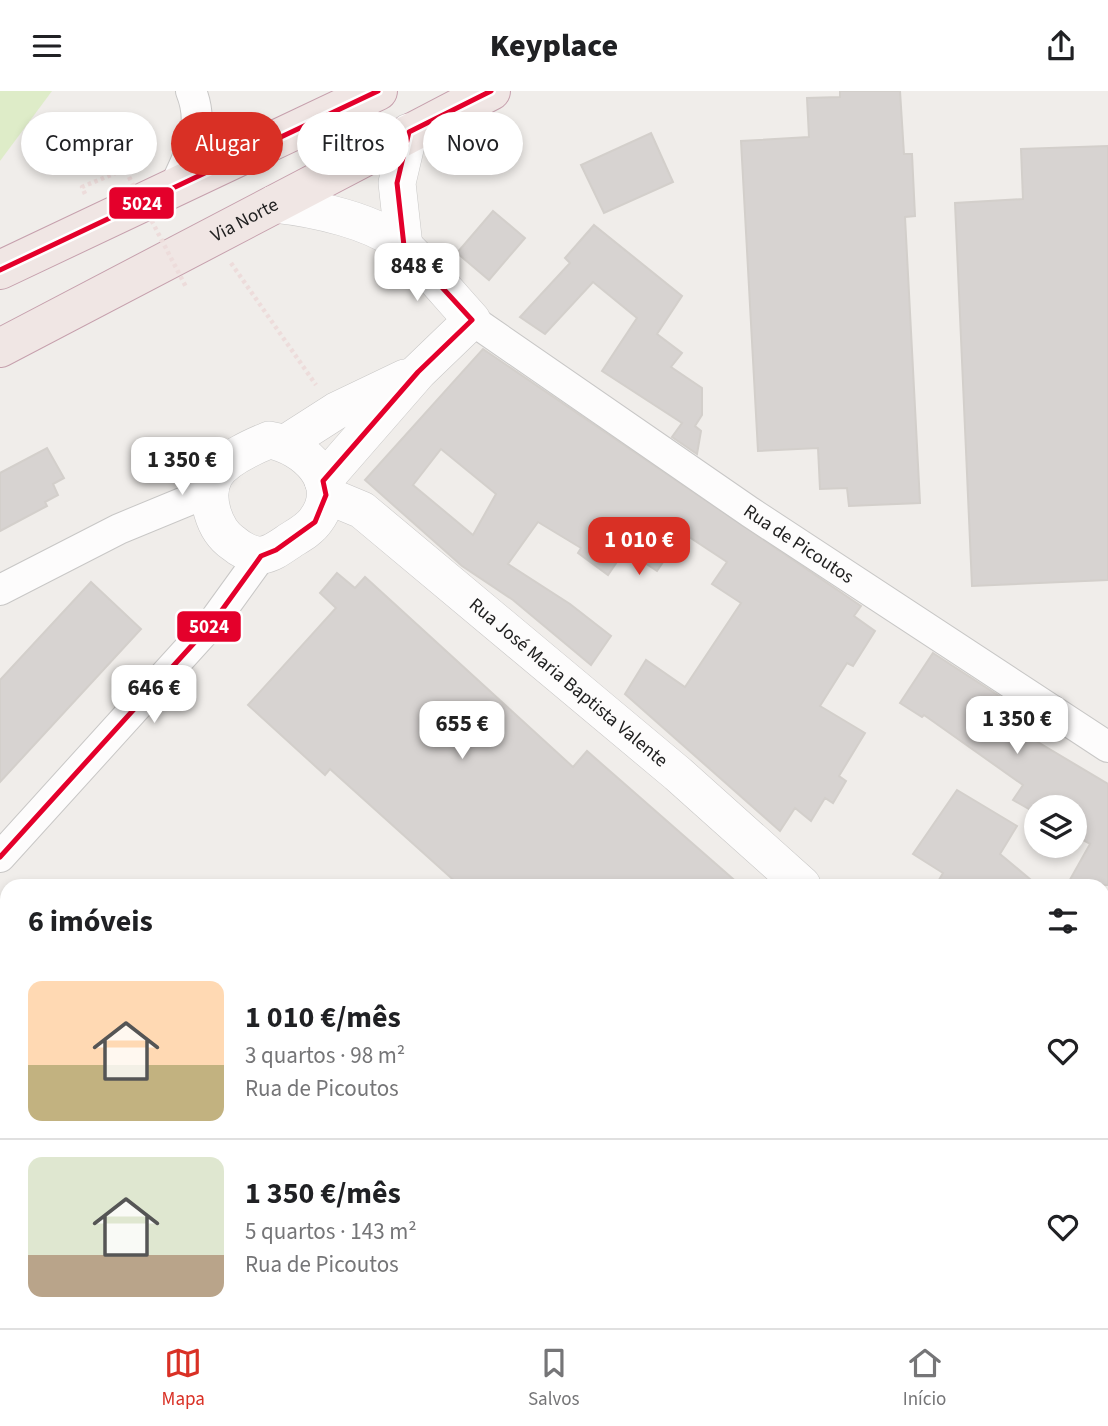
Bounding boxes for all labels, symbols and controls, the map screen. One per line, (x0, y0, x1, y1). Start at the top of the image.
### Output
text: Keyplace (490, 23, 618, 69)
icon: menu (28, 27, 66, 65)
icon: share (1042, 27, 1080, 65)
chip: Comprar (21, 112, 157, 175)
chip: Alugar (171, 112, 283, 175)
chip: Filtros (297, 112, 409, 175)
chip: Novo (423, 112, 523, 175)
line badge: 5024 (108, 186, 175, 220)
text: 5024 (122, 191, 162, 218)
street label: Via Norte (206, 191, 283, 249)
pin: 848 € (368, 243, 466, 303)
text: 848 € (390, 249, 444, 282)
pin: 1 350 € (117, 437, 247, 497)
text: 1 350 € (147, 443, 217, 476)
street label: Rua de Picoutos (738, 498, 859, 590)
pin: 1 010 € (574, 517, 704, 577)
text: 1 010 € (604, 523, 674, 556)
street label: Rua José Maria Baptista Valente (463, 591, 674, 773)
line badge: 5024 (176, 610, 242, 643)
text: 5024 (189, 614, 229, 641)
pin: 646 € (105, 665, 203, 725)
text: 646 € (127, 671, 181, 704)
pin: 1 350 € (952, 697, 1082, 756)
pin: 655 € (413, 701, 511, 761)
text: 1 350 € (982, 702, 1052, 735)
text: 655 € (435, 707, 489, 740)
map controls (1024, 795, 1087, 858)
button: layers (1024, 795, 1087, 858)
text: 6 imóveis (28, 900, 153, 943)
icon: filters (1044, 902, 1082, 940)
text: 1 010 €/mês (245, 996, 401, 1039)
icon: home (84, 1009, 168, 1093)
icon: heart (1044, 1032, 1082, 1070)
text: 3 quartos · 98 m² (245, 1039, 405, 1072)
text: Rua de Picoutos (245, 1072, 399, 1105)
text: 1 350 €/mês (245, 1172, 401, 1215)
icon: home (84, 1185, 168, 1269)
icon: heart (1044, 1208, 1082, 1246)
text: 5 quartos · 143 m² (245, 1215, 417, 1248)
text: Rua de Picoutos (245, 1248, 399, 1281)
tab: Mapa (162, 1344, 205, 1413)
tab: Salvos (528, 1344, 580, 1413)
tab: Início (903, 1344, 946, 1413)

